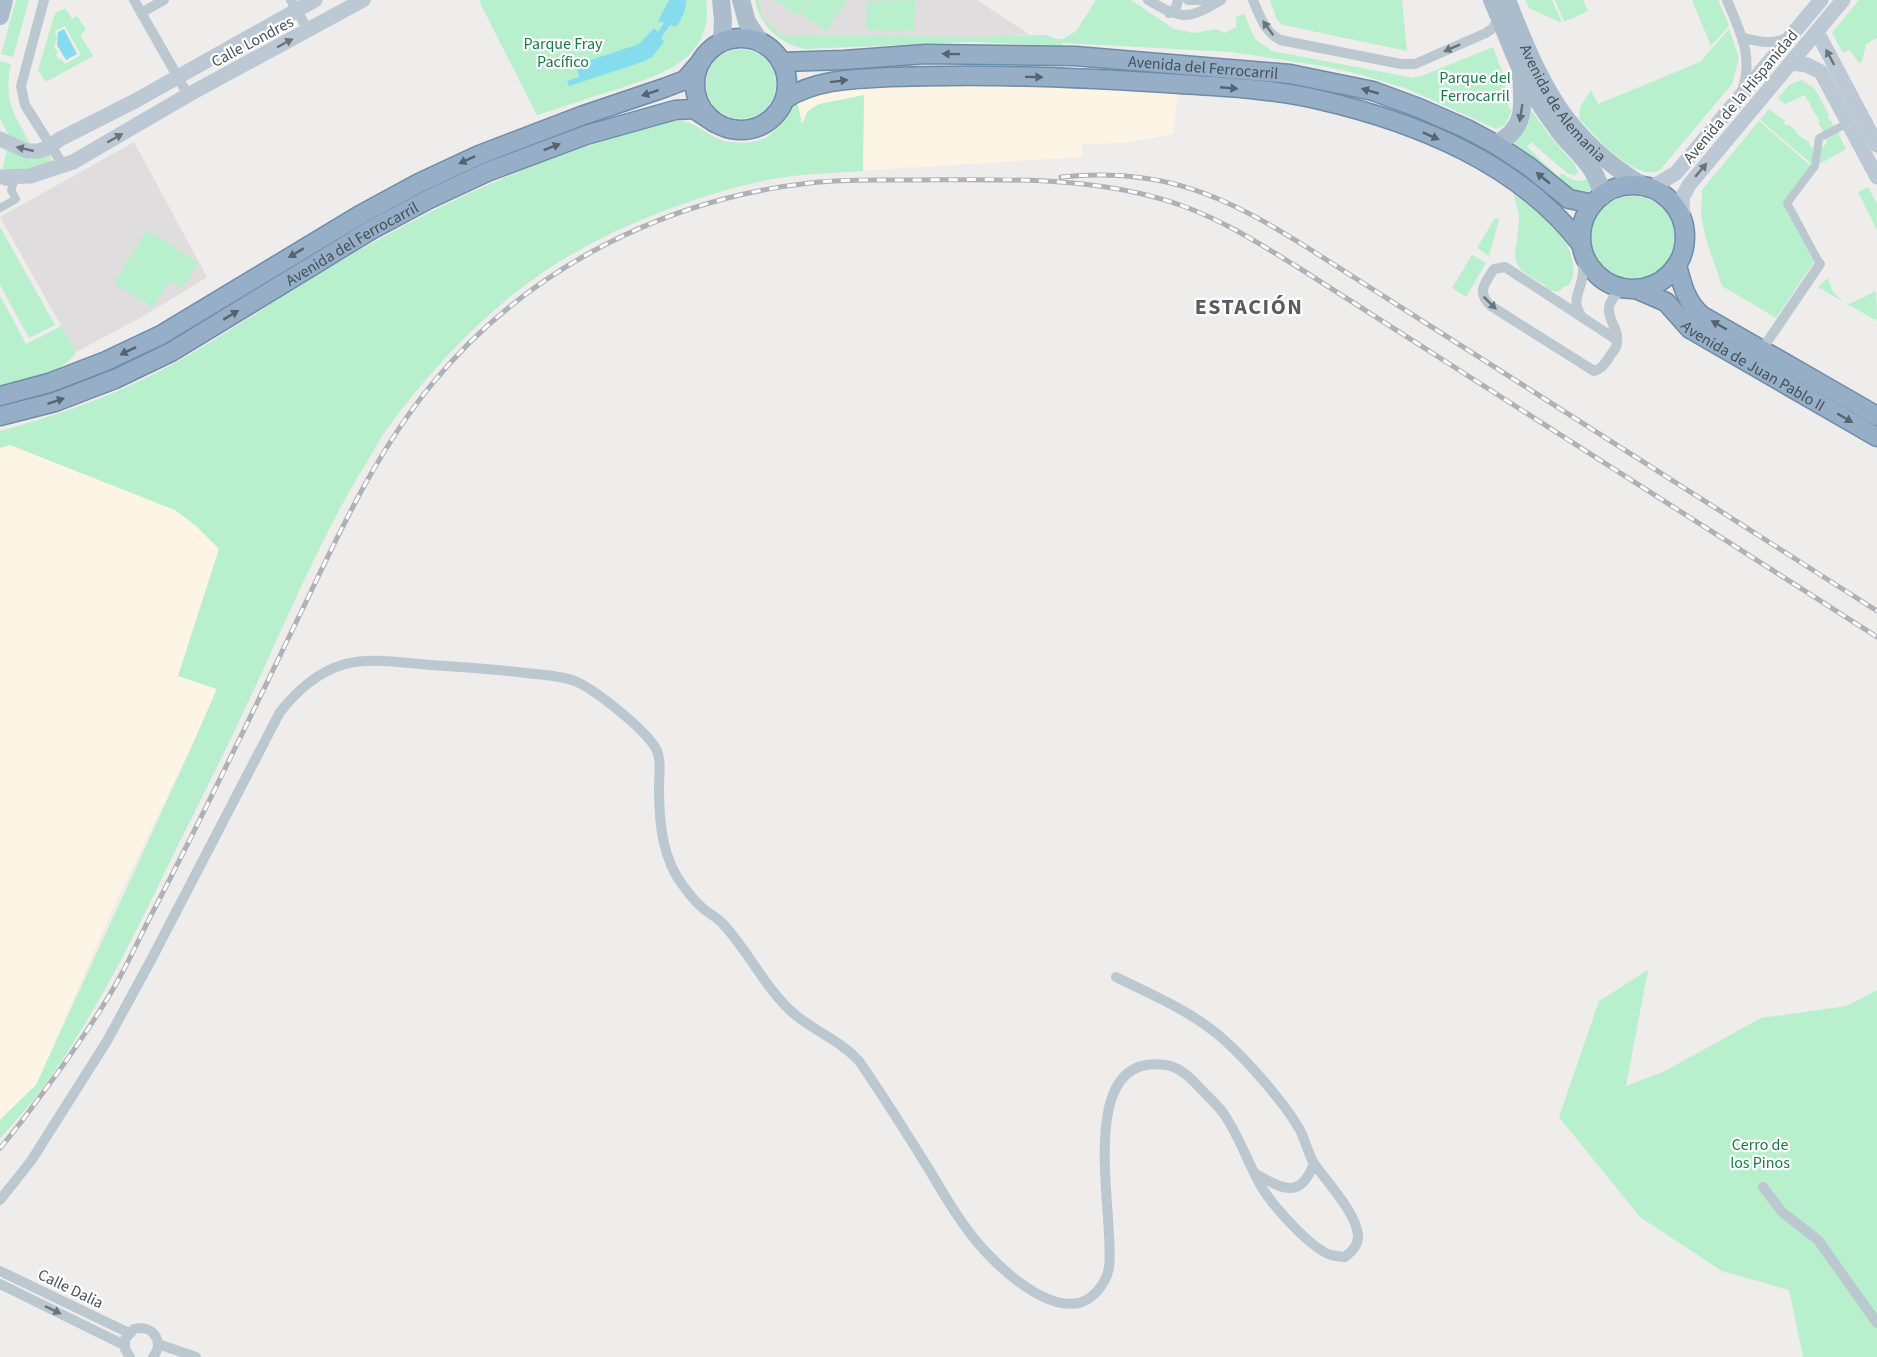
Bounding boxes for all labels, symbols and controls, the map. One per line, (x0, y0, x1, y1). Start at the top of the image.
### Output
street label: Calle Londres (207, 11, 298, 73)
one-way arrow (1262, 20, 1274, 36)
street label: Avenida de la Hispanidad (1678, 25, 1803, 168)
park label: Parque Fray Pacífico (524, 33, 603, 73)
one-way arrow (277, 38, 294, 48)
street label: Avenida de Alemania (1514, 41, 1611, 167)
one-way arrow (1443, 43, 1460, 52)
one-way arrow (1825, 48, 1835, 65)
one-way arrow (942, 49, 961, 59)
street label: Avenida del Ferrocarril (1127, 50, 1279, 85)
park label: Parque del Ferrocarril (1439, 67, 1511, 107)
one-way arrow (1025, 72, 1044, 81)
one-way arrow (830, 76, 849, 86)
one-way arrow (1219, 83, 1238, 93)
one-way arrow (1361, 86, 1379, 95)
one-way arrow (641, 89, 659, 98)
one-way arrow (1516, 104, 1525, 123)
one-way arrow (1423, 131, 1441, 141)
one-way arrow (107, 133, 124, 143)
one-way arrow (543, 142, 561, 152)
one-way arrow (15, 144, 34, 153)
one-way arrow (459, 156, 476, 165)
one-way arrow (1695, 162, 1708, 178)
one-way arrow (1535, 172, 1551, 185)
street label: Avenida del Ferrocarril (281, 197, 422, 292)
one-way arrow (288, 247, 304, 258)
district label: ESTACIÓN (1195, 291, 1303, 323)
one-way arrow (1483, 296, 1497, 310)
one-way arrow (223, 310, 239, 321)
street label: Avenida de Juan Pablo II (1675, 316, 1829, 417)
one-way arrow (1710, 320, 1727, 330)
one-way arrow (119, 346, 136, 355)
one-way arrow (48, 396, 66, 405)
one-way arrow (1837, 413, 1853, 424)
park label: Cerro de los Pinos (1730, 1134, 1790, 1174)
street label: Calle Dalia (34, 1264, 107, 1314)
one-way arrow (44, 1305, 61, 1314)

